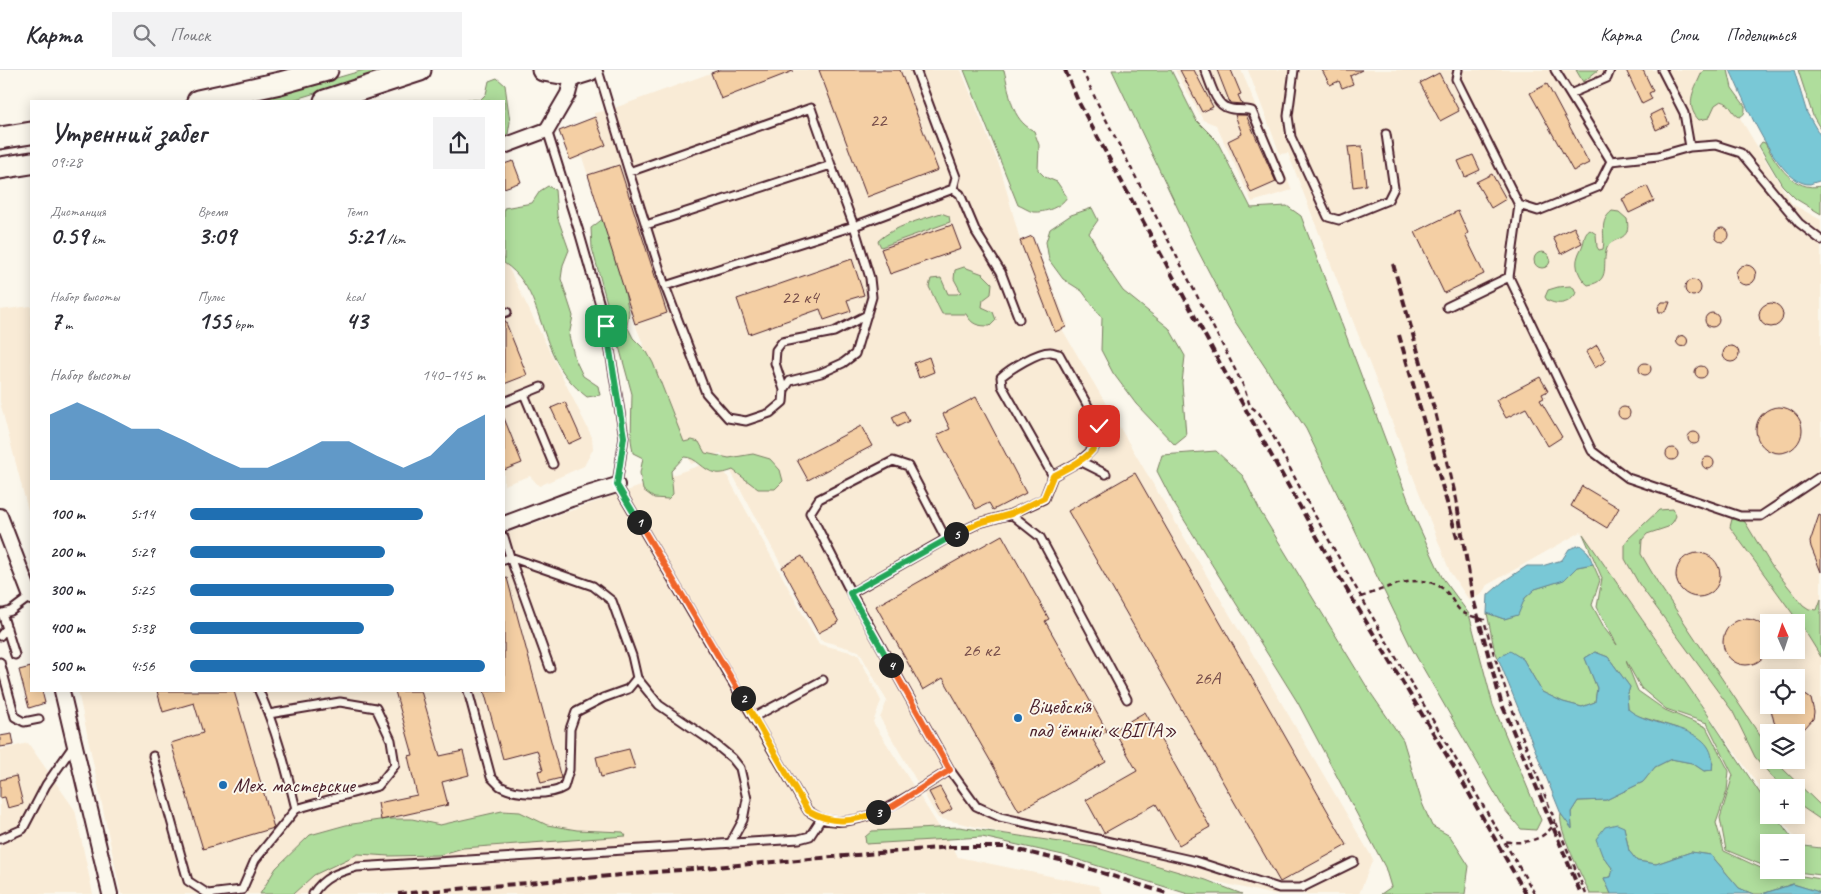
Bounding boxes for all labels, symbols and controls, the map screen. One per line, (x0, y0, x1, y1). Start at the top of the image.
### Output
search box (112, 12, 462, 57)
text: Карта (25, 20, 82, 50)
icon: search (130, 21, 158, 49)
text: Поиск (170, 23, 210, 47)
text: Карта (1600, 24, 1641, 46)
text: Слои (1669, 24, 1698, 46)
text: Поделиться (1726, 24, 1796, 46)
house number: 22 (869, 108, 888, 132)
text: Утренний забег (50, 115, 206, 150)
button: share (433, 117, 485, 169)
text: 09:28 (50, 152, 82, 172)
text: Дистанция (50, 203, 106, 220)
text: Время (198, 203, 227, 220)
text: Темп (345, 203, 368, 220)
text: 0.59 (50, 220, 88, 252)
text: 3:09 (198, 220, 236, 252)
text: 5:21 (345, 220, 384, 252)
text: km (88, 231, 105, 248)
text: /km (384, 231, 405, 248)
house number: 22 к4 (781, 285, 821, 309)
text: Набор высоты (50, 288, 119, 305)
text: Пульс (198, 288, 225, 305)
text: kcal (345, 288, 364, 305)
text: 7 (50, 305, 61, 337)
text: 155 (198, 305, 231, 337)
text: 43 (345, 305, 368, 337)
pin (585, 305, 627, 347)
icon: arrive (592, 312, 620, 340)
text: m (61, 316, 72, 333)
text: bpm (231, 316, 253, 333)
text: Набор высоты (50, 365, 129, 385)
text: 140–145 m (422, 365, 485, 385)
pin (1078, 405, 1120, 447)
icon: check (1085, 412, 1113, 440)
text: 100 m (50, 504, 85, 524)
text: 5:14 (130, 504, 155, 524)
pin: 1 (626, 510, 652, 534)
text: 1 (636, 514, 643, 531)
pin: 5 (944, 522, 968, 546)
text: 5 (953, 526, 960, 543)
text: 200 m (50, 542, 85, 562)
text: 5:29 (130, 542, 155, 562)
text: 300 m (50, 580, 85, 600)
text: 5:25 (130, 580, 155, 600)
north arrow (1760, 614, 1805, 659)
map controls (1760, 614, 1805, 879)
text: 400 m (50, 618, 85, 638)
text: 5:38 (130, 618, 155, 638)
house number: 26 к2 (962, 638, 1001, 662)
pin: 4 (878, 652, 904, 678)
text: 500 m (50, 656, 84, 676)
text: 4:56 (130, 656, 155, 676)
text: 4 (888, 657, 895, 674)
house number: 26А (1194, 666, 1222, 690)
button: locate (1760, 669, 1805, 714)
pin: 2 (730, 686, 756, 710)
text: 2 (740, 690, 747, 707)
place label: Віцебскія падʼёмнікі «ВІПА» (1028, 693, 1177, 743)
marker: Віцебскія падʼёмнікі «ВІПА» (1012, 712, 1024, 724)
button: layers (1760, 724, 1805, 769)
place label: Мех. мастерские (233, 772, 357, 798)
marker: Мех. мастерские (217, 779, 229, 791)
button: + (1760, 779, 1805, 824)
pin: 3 (866, 800, 890, 824)
text: 3 (875, 804, 882, 821)
button: − (1760, 834, 1805, 879)

